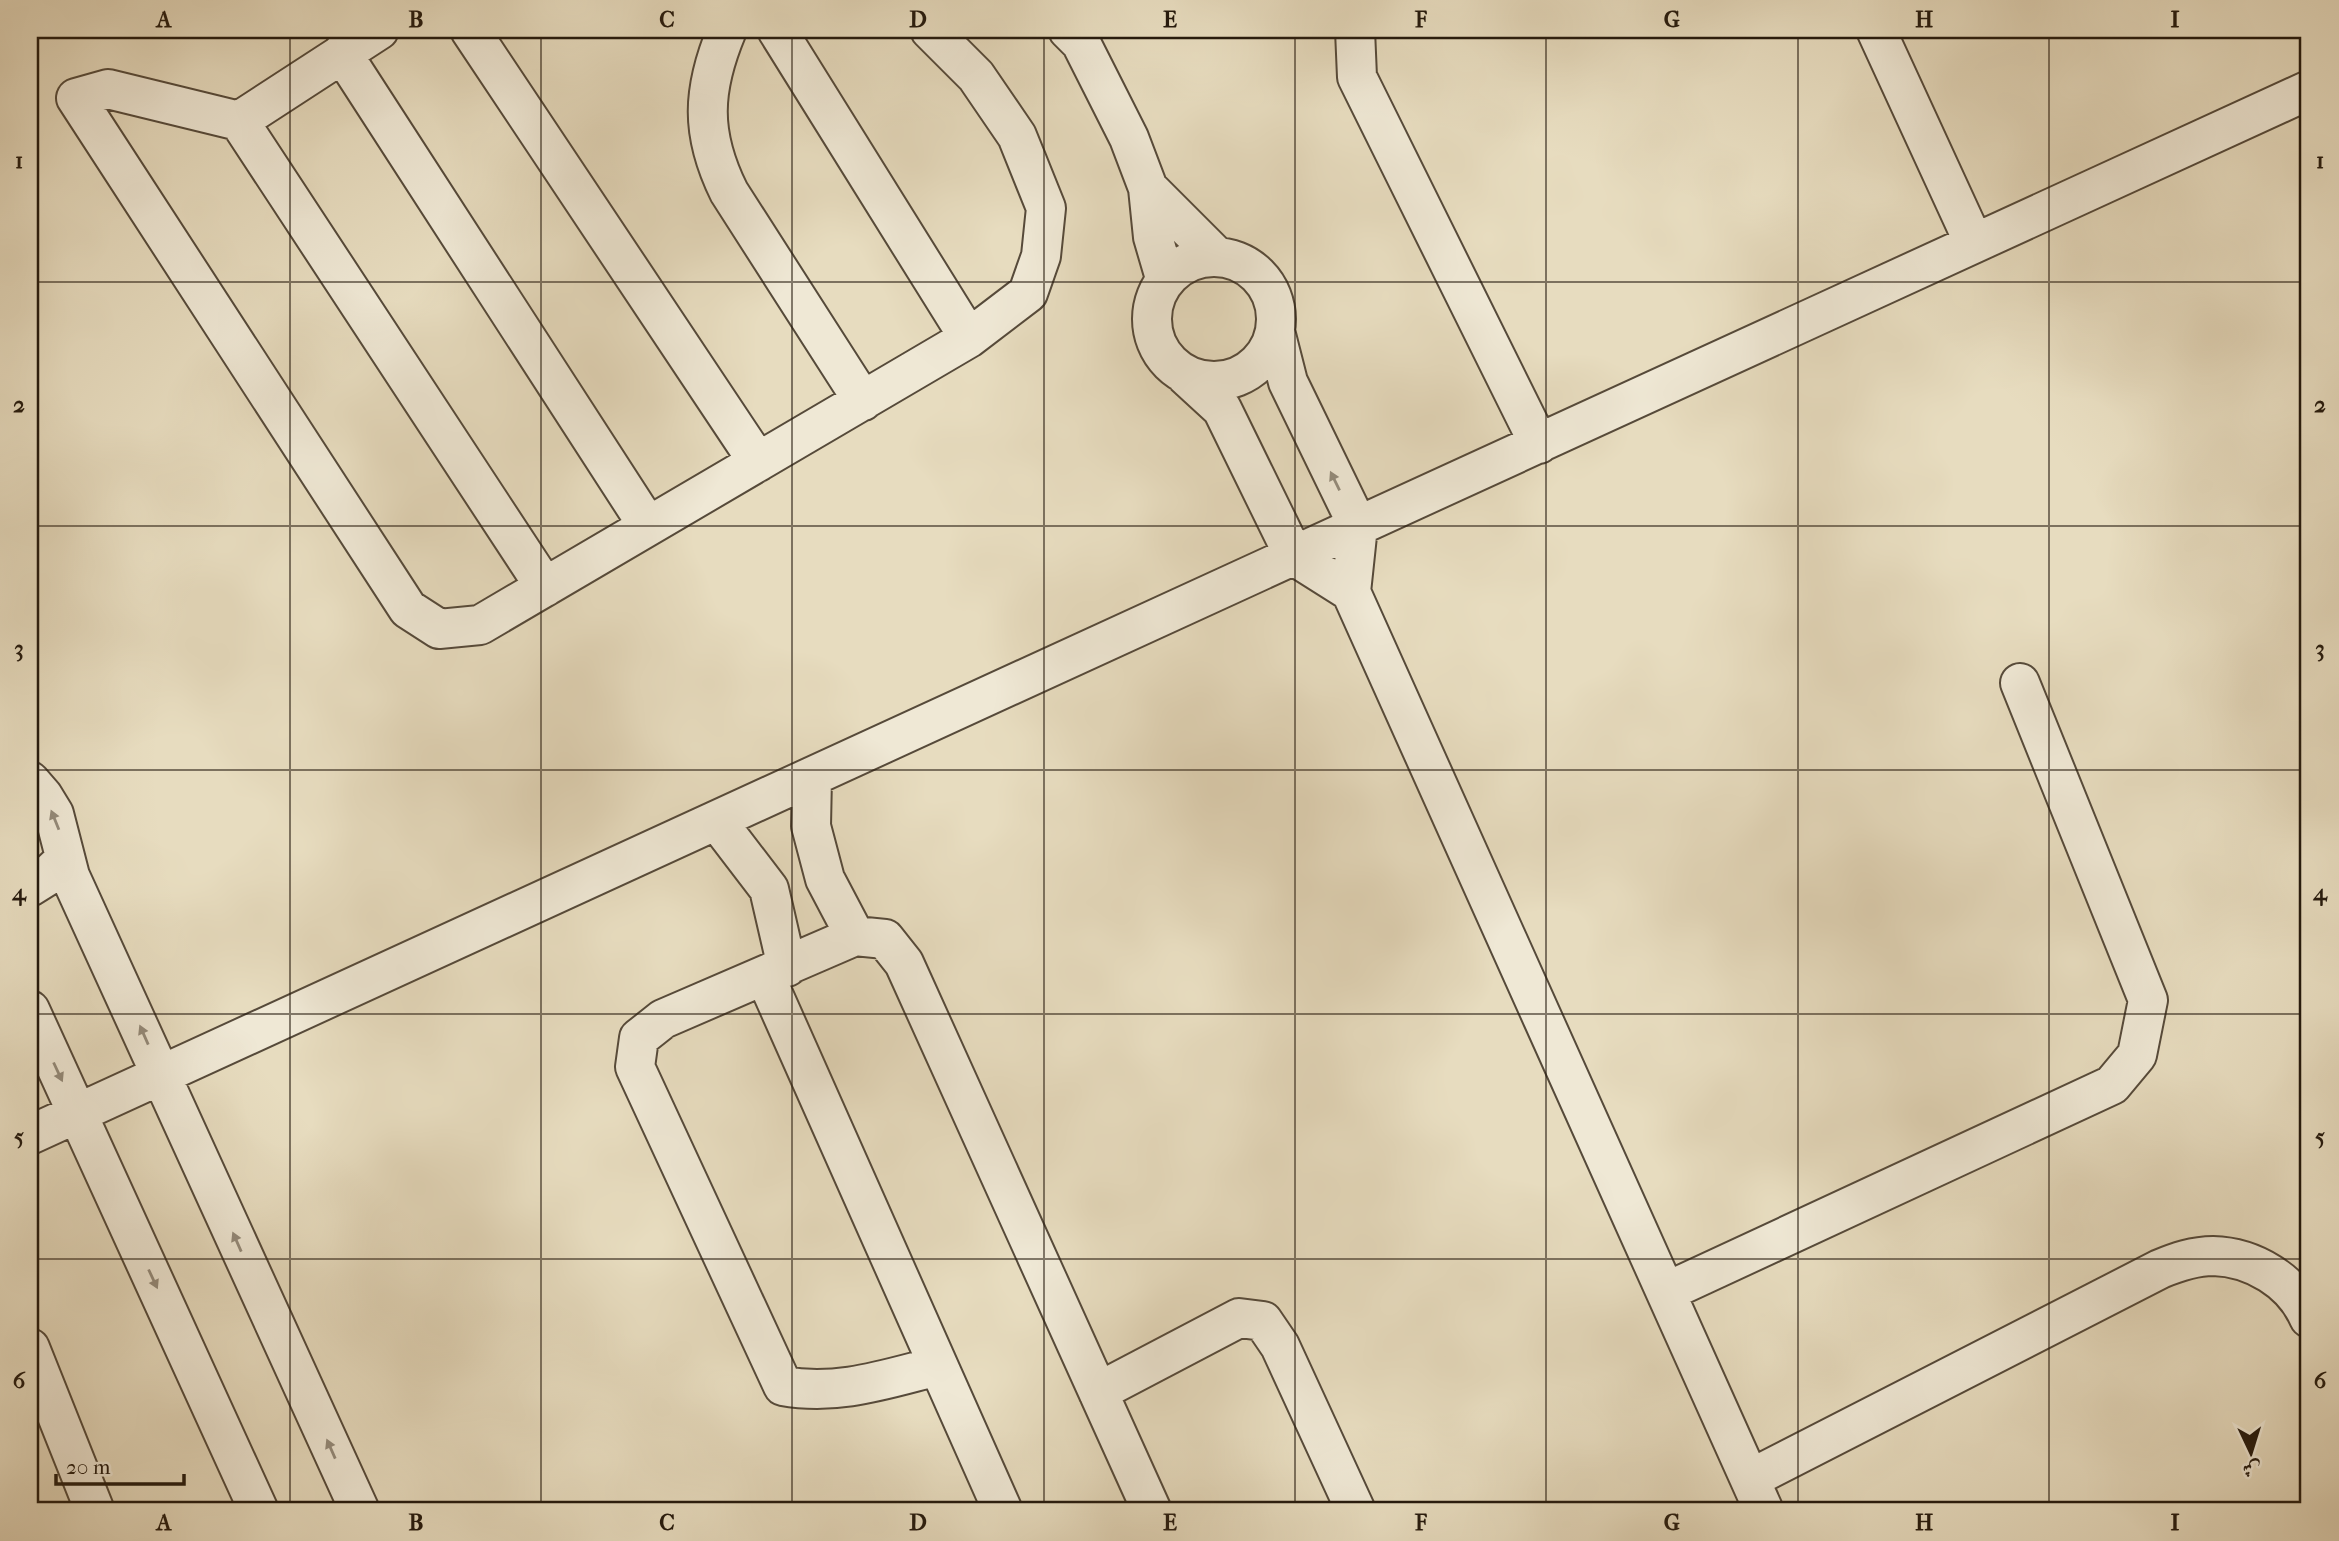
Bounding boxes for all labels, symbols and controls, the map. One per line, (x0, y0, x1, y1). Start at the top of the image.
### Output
text: A (155, 6, 173, 33)
text: B (409, 6, 424, 33)
text: C (659, 6, 675, 33)
text: D (909, 6, 927, 33)
text: E (1163, 6, 1177, 33)
text: F (1414, 6, 1428, 33)
text: G (1664, 6, 1680, 33)
text: H (1915, 6, 1933, 33)
text: I (2171, 6, 2180, 33)
text: 1 (15, 147, 23, 174)
text: 1 (2316, 147, 2324, 174)
text: 2 (13, 391, 25, 418)
text: 2 (2314, 391, 2326, 418)
one-way arrow (1330, 471, 1341, 491)
text: 3 (14, 635, 24, 662)
text: 3 (2315, 635, 2325, 662)
one-way arrow (50, 810, 61, 831)
text: 4 (11, 879, 27, 906)
text: 4 (2312, 879, 2328, 906)
one-way arrow (138, 1025, 149, 1045)
one-way arrow (52, 1062, 64, 1082)
text: 5 (14, 1123, 24, 1150)
text: 5 (2315, 1123, 2325, 1150)
one-way arrow (232, 1232, 243, 1252)
one-way arrow (147, 1269, 159, 1289)
text: 6 (13, 1367, 26, 1394)
text: 6 (2314, 1367, 2327, 1394)
north arrow (2216, 1418, 2286, 1488)
one-way arrow (325, 1439, 337, 1459)
scale bar (56, 1443, 184, 1487)
text: 20 m (66, 1455, 111, 1479)
text: ش (2242, 1457, 2262, 1481)
text: A (155, 1509, 173, 1536)
text: B (409, 1509, 424, 1536)
text: C (659, 1509, 675, 1536)
text: D (909, 1509, 927, 1536)
text: E (1163, 1509, 1177, 1536)
text: F (1414, 1509, 1428, 1536)
text: G (1664, 1509, 1680, 1536)
text: H (1915, 1509, 1933, 1536)
text: I (2171, 1509, 2180, 1536)

